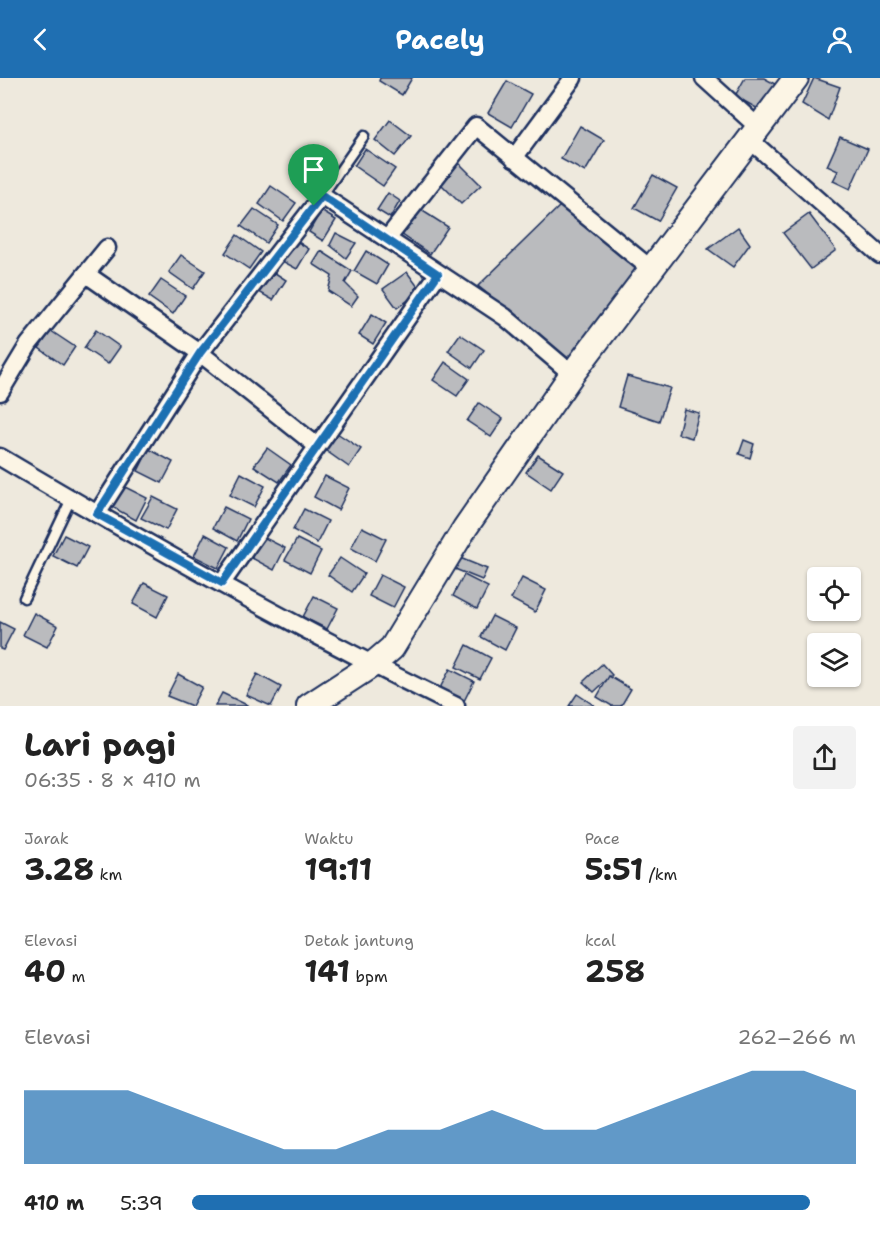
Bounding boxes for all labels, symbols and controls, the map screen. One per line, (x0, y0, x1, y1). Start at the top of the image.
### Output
text: Pacely (395, 21, 485, 58)
icon: back (24, 23, 57, 56)
icon: person (823, 23, 856, 56)
pin (288, 144, 339, 206)
icon: arrive (297, 153, 330, 186)
map controls (807, 567, 861, 687)
button: locate (807, 567, 861, 621)
button: layers (807, 633, 861, 687)
text: Lari pagi (24, 722, 176, 767)
button: share (793, 726, 856, 789)
text: 06:35 · 8 × 410 m (24, 767, 201, 793)
text: Jarak (24, 828, 69, 849)
text: Waktu (304, 828, 354, 849)
text: Pace (585, 828, 620, 849)
text: 3.28 (24, 849, 94, 890)
text: 19:11 (304, 849, 373, 890)
text: 5:51 (585, 849, 643, 890)
text: km (94, 864, 122, 885)
text: /km (643, 864, 677, 885)
text: Elevasi (24, 930, 78, 951)
text: Detak jantung (304, 930, 414, 951)
text: kcal (585, 930, 616, 951)
text: 40 (24, 951, 66, 992)
text: 141 (304, 951, 350, 992)
text: 258 (585, 951, 645, 992)
text: m (66, 966, 85, 987)
text: bpm (350, 966, 388, 987)
text: Elevasi (24, 1024, 91, 1050)
text: 262–266 m (737, 1024, 856, 1050)
text: 410 m (24, 1190, 84, 1216)
text: 5:39 (120, 1190, 163, 1216)

